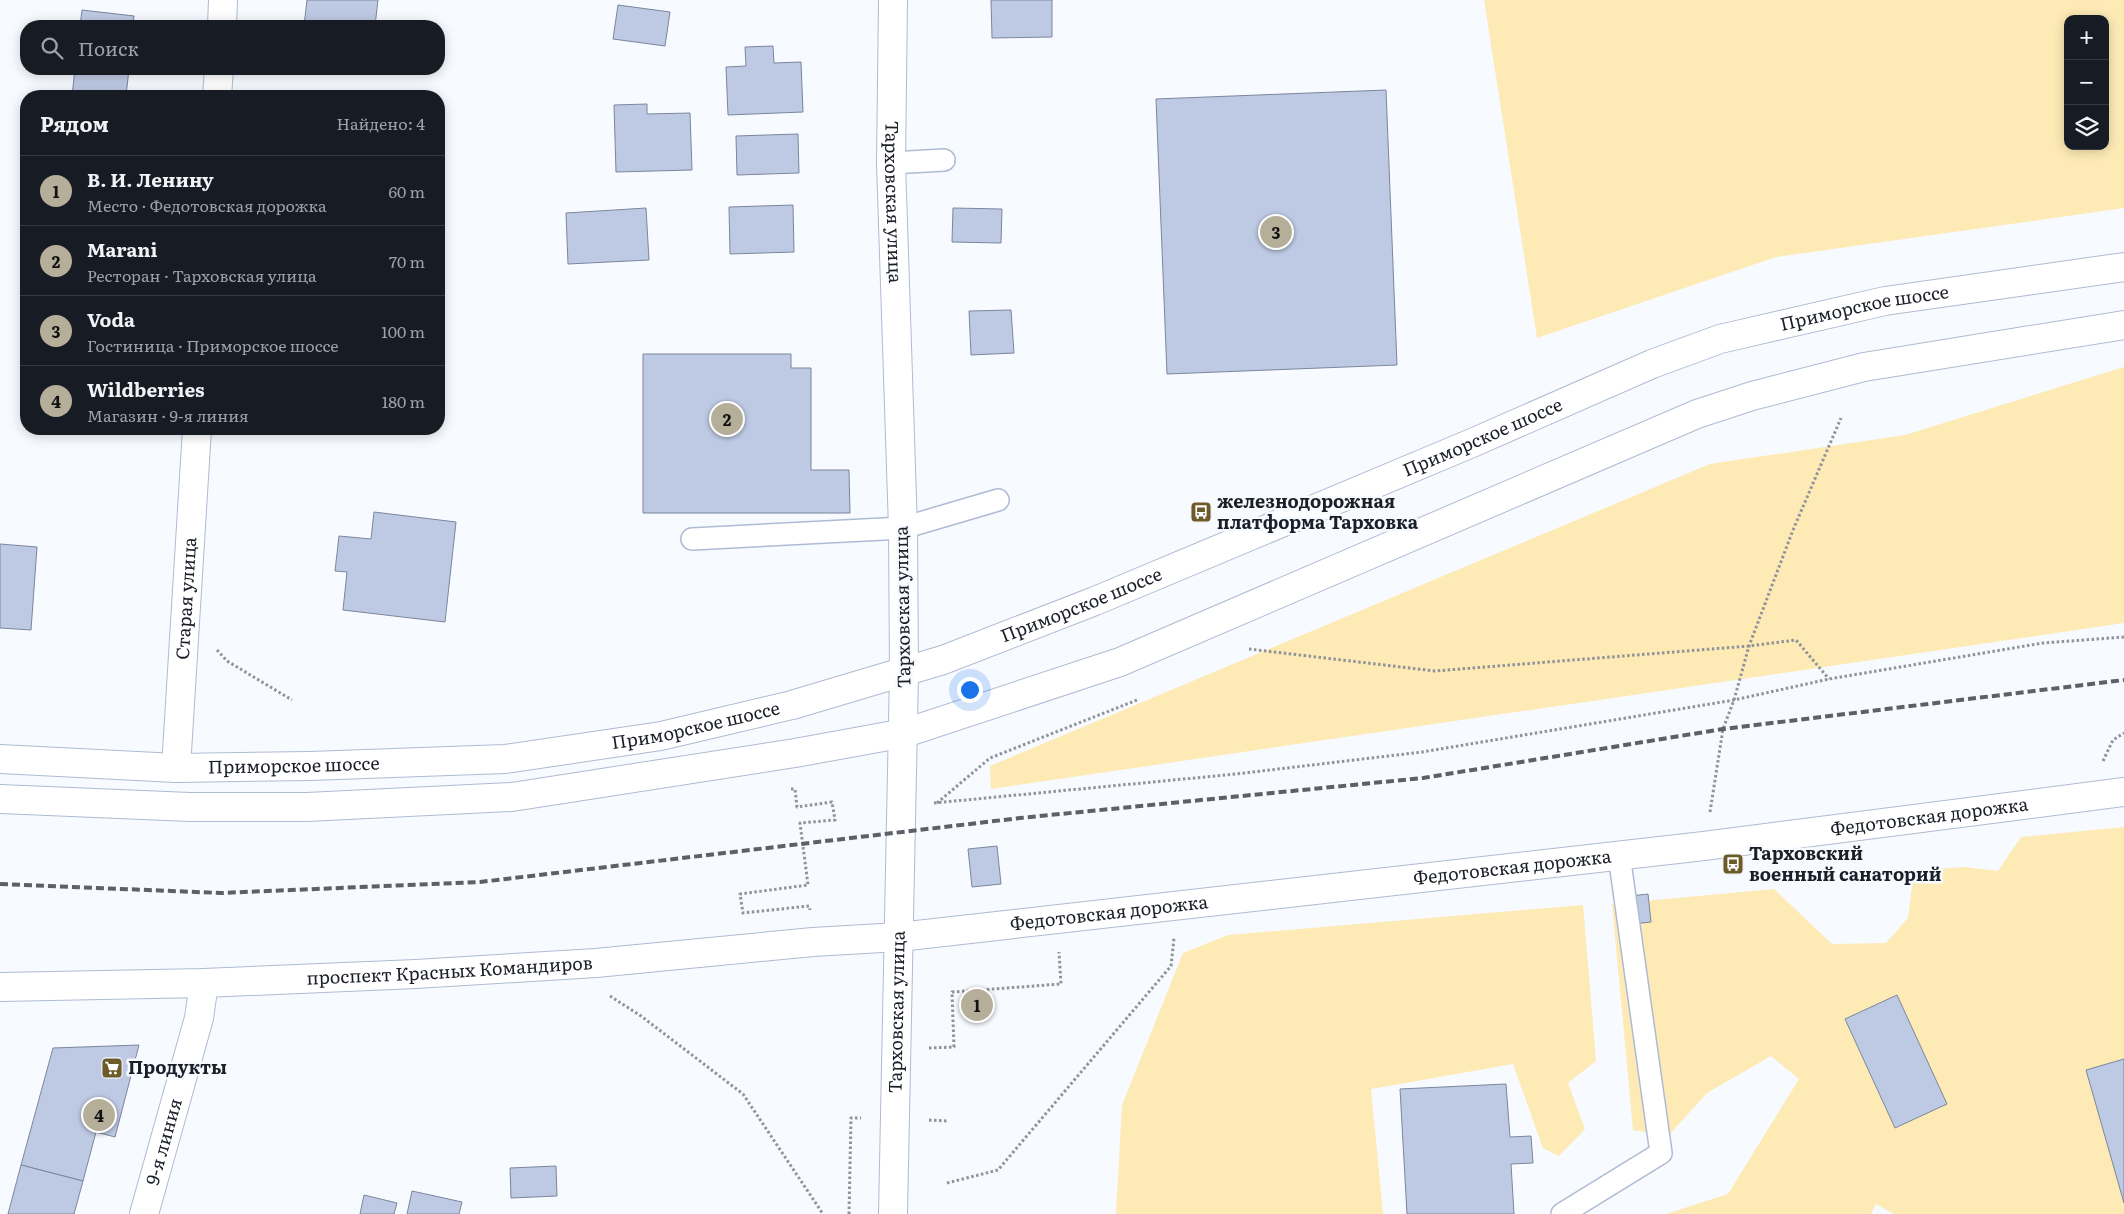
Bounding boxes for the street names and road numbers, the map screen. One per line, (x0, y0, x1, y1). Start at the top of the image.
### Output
street label: Тарховская улица (879, 121, 910, 284)
street label: Приморское шоссе (1777, 277, 1950, 337)
street label: Приморское шоссе (1398, 390, 1566, 483)
street label: Тарховская улица (887, 525, 916, 688)
street label: Старая улица (168, 536, 202, 660)
street label: Приморское шоссе (996, 560, 1166, 648)
street label: Приморское шоссе (609, 693, 782, 755)
street label: Приморское шоссе (208, 749, 380, 780)
street label: Федотовская дорожка (1829, 789, 2030, 842)
street label: Федотовская дорожка (1412, 842, 1613, 891)
street label: Федотовская дорожка (1008, 887, 1210, 936)
street label: Тарховская улица (880, 930, 911, 1094)
street label: проспект Красных Командиров (306, 948, 594, 991)
street label: 9-я линия (138, 1095, 188, 1188)

